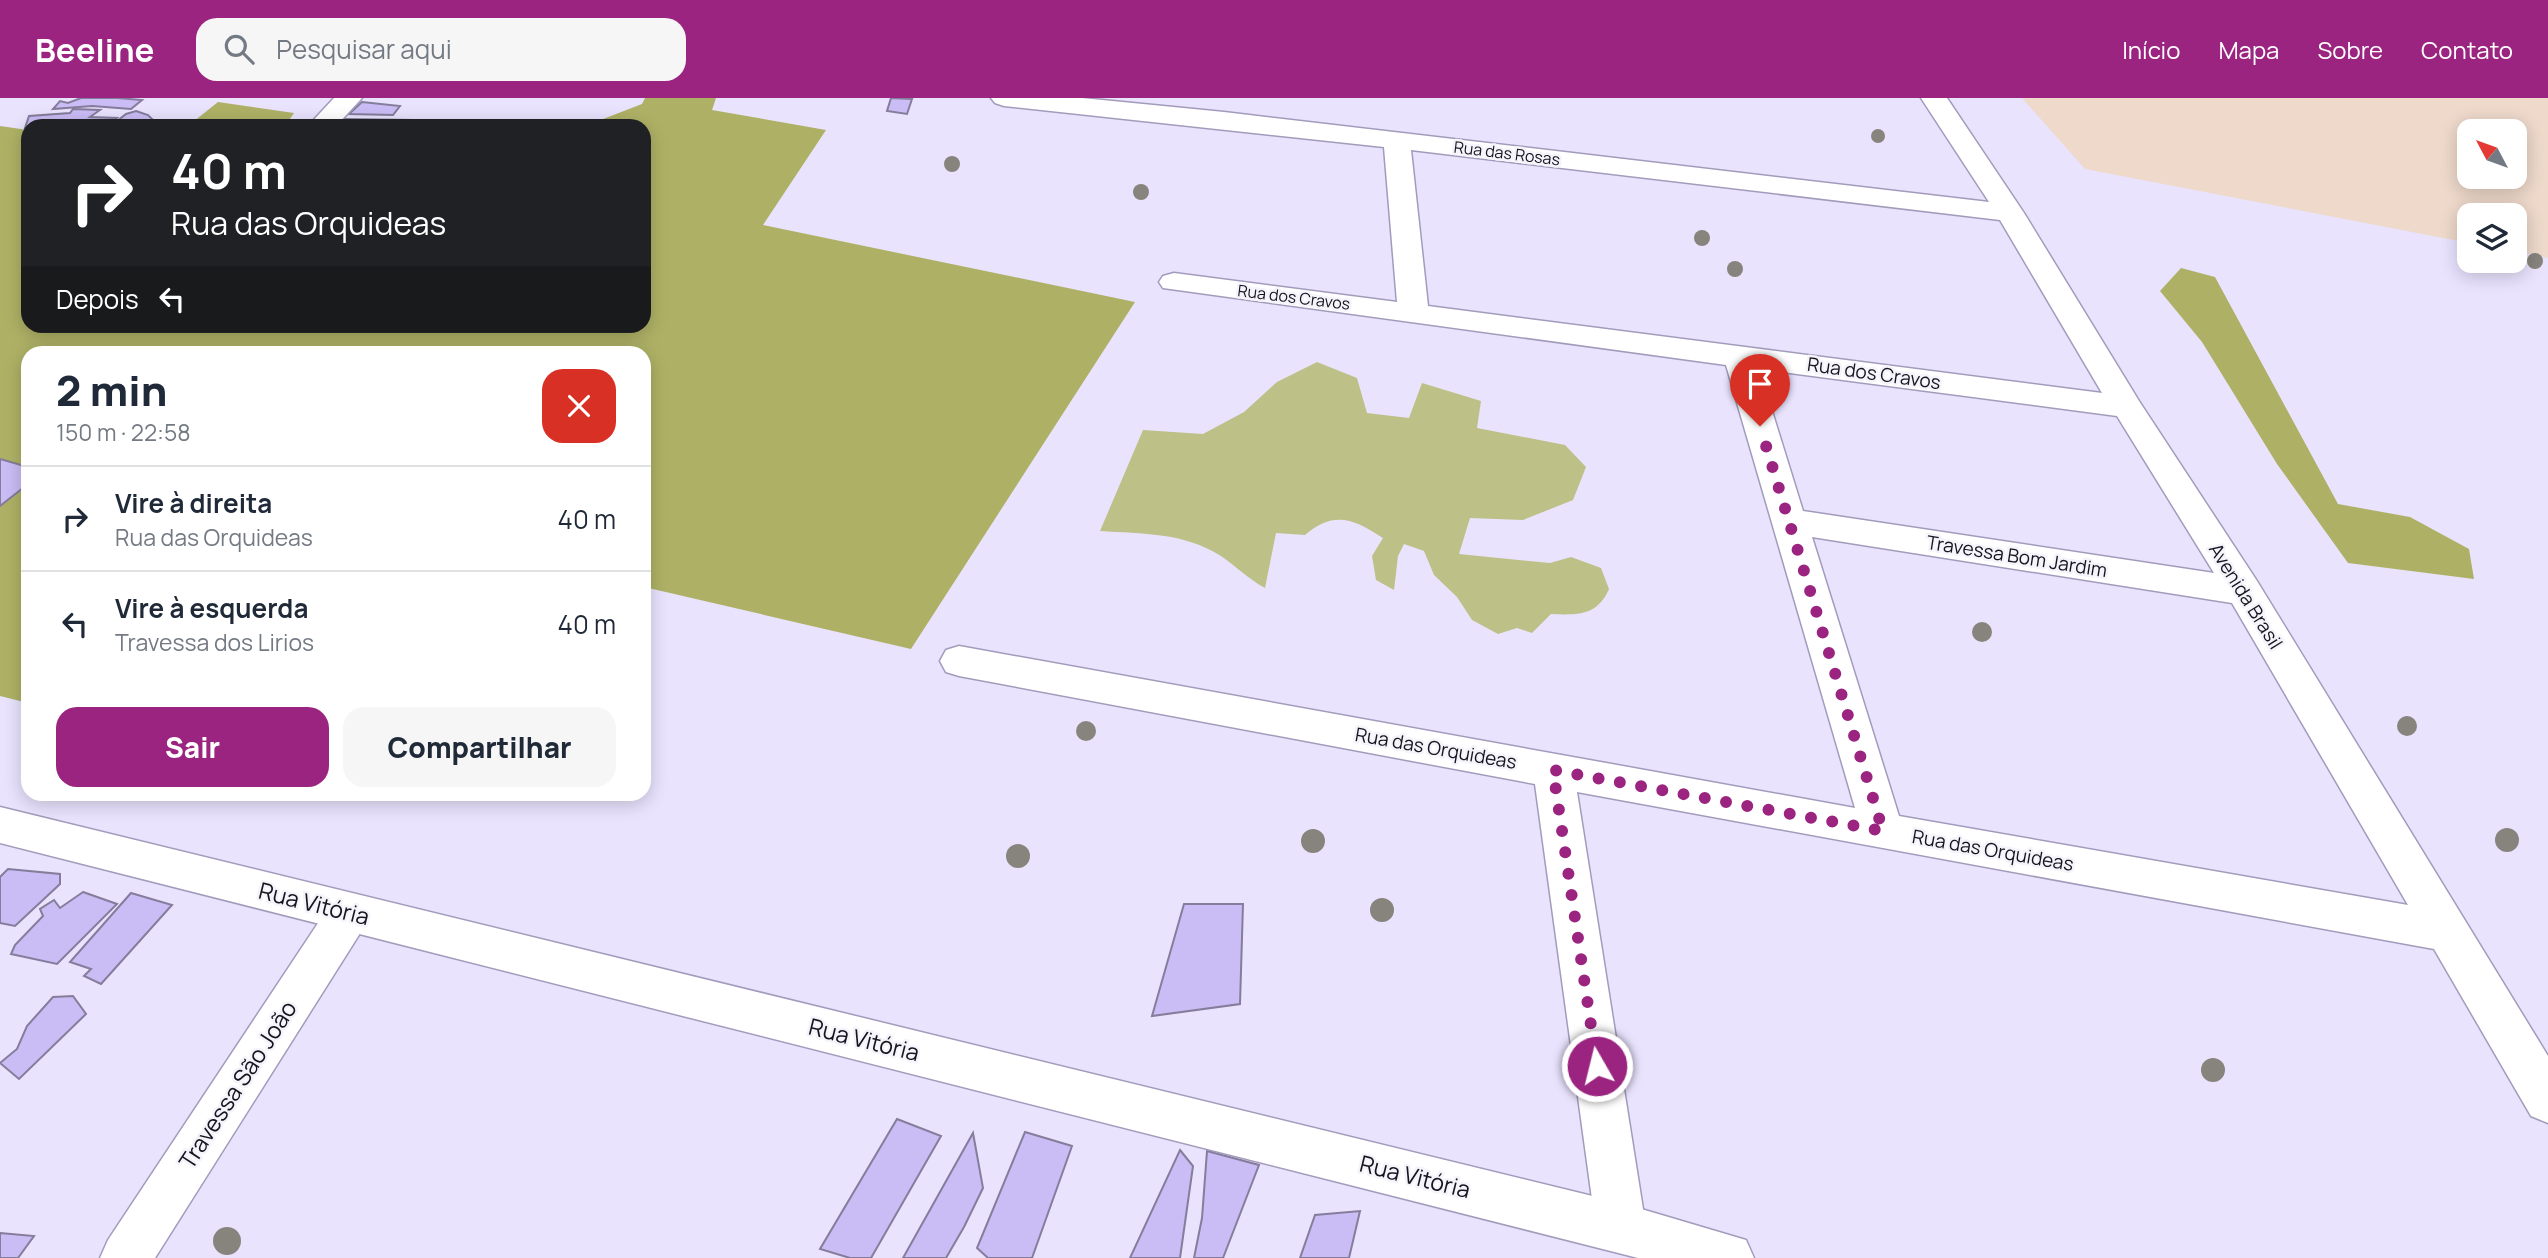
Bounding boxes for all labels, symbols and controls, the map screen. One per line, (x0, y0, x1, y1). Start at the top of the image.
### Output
search box (196, 18, 686, 81)
text: Beeline (35, 27, 154, 72)
icon: search (220, 30, 258, 68)
text: Pesquisar aqui (276, 31, 452, 67)
text: Início (2122, 33, 2180, 66)
text: Mapa (2218, 33, 2279, 66)
text: Sobre (2317, 33, 2383, 66)
text: Contato (2421, 33, 2513, 66)
north arrow (2457, 119, 2527, 189)
map controls (2457, 119, 2527, 273)
street label: Rua das Rosas (1453, 136, 1561, 170)
text: 40 m (171, 137, 287, 204)
icon: right (56, 147, 147, 238)
text: Rua das Orquideas (171, 201, 446, 245)
button: layers (2457, 203, 2527, 273)
street label: Rua dos Cravos (1236, 279, 1352, 315)
icon: left (153, 280, 191, 318)
text: Depois (56, 281, 139, 317)
street label: Rua dos Cravos (1806, 351, 1942, 395)
pin (1730, 354, 1790, 426)
text: 2 min (56, 361, 167, 419)
icon: arrive (1741, 365, 1779, 403)
button: close (542, 369, 616, 443)
text: 150 m · 22:58 (56, 416, 191, 448)
text: Vire à direita (115, 485, 272, 521)
icon: right (56, 500, 94, 538)
text: 40 m (558, 501, 616, 537)
text: Rua das Orquideas (115, 521, 313, 553)
street label: Travessa Bom Jardim (1925, 529, 2109, 583)
street label: Avenida Brasil (2203, 538, 2289, 654)
text: Vire à esquerda (115, 590, 308, 626)
icon: left (56, 605, 94, 643)
text: 40 m (558, 606, 616, 642)
text: Travessa dos Lirios (115, 626, 314, 658)
button: Sair (56, 707, 329, 787)
button: Compartilhar (343, 707, 616, 787)
street label: Rua das Orquideas (1353, 721, 1519, 775)
street label: Rua das Orquideas (1910, 823, 2076, 877)
street label: Rua Vitória (255, 874, 373, 932)
street label: Travessa São João (171, 994, 304, 1175)
street label: Rua Vitória (805, 1010, 923, 1068)
position arrow (1560, 1029, 1634, 1103)
street label: Rua Vitória (1356, 1147, 1474, 1205)

